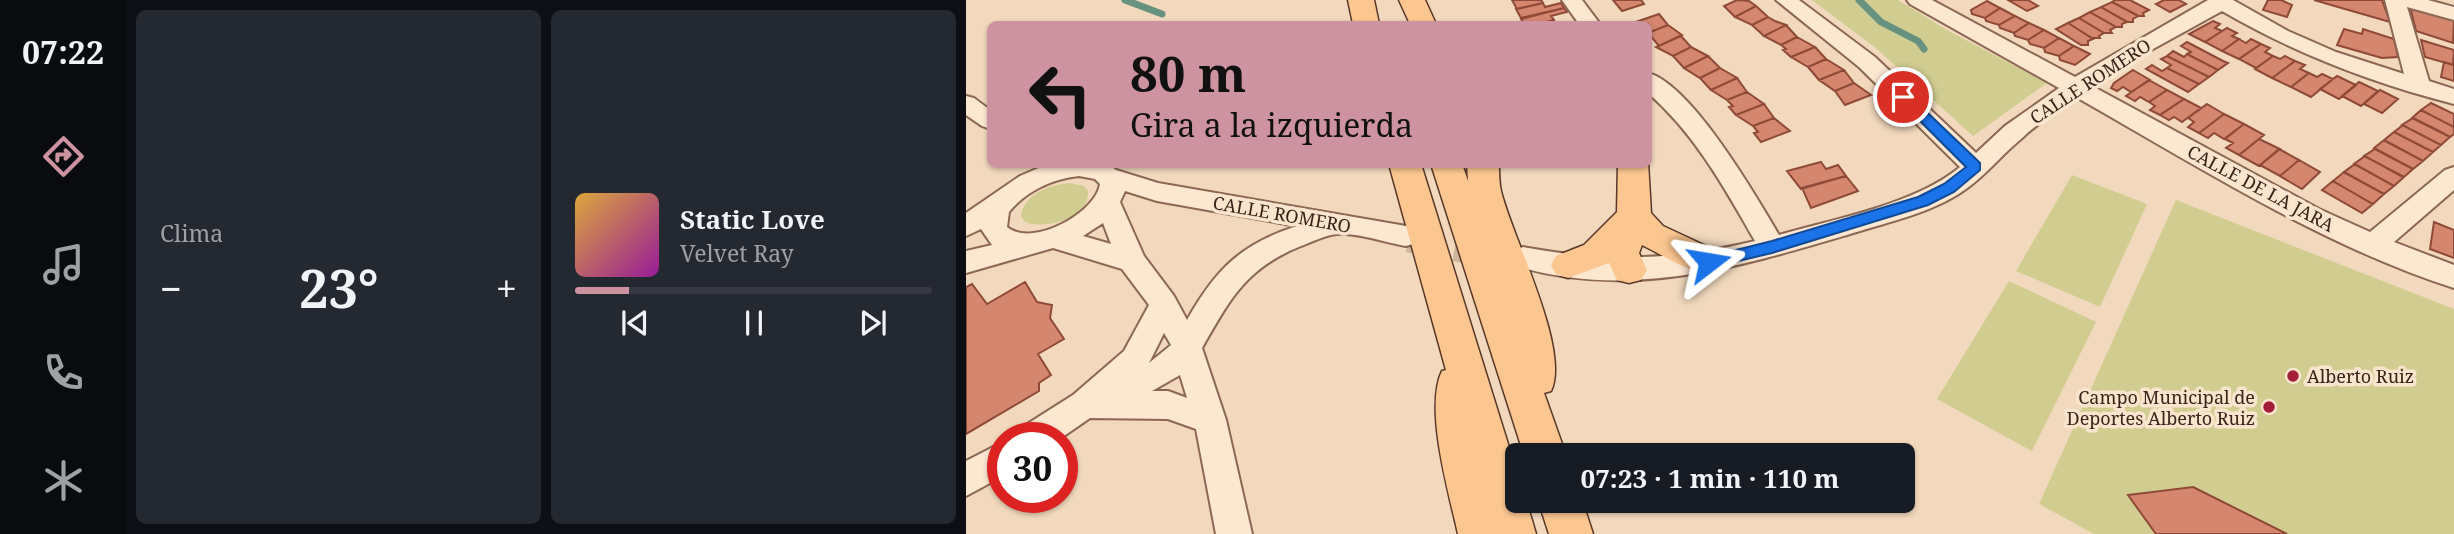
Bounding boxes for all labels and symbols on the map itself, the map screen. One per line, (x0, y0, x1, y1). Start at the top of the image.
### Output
street label: CALLE ROMERO (2025, 33, 2155, 129)
pin (1873, 67, 1933, 127)
street label: CALLE DE LA JARA (2183, 139, 2339, 237)
street label: CALLE ROMERO (1211, 190, 1353, 238)
position arrow (1672, 225, 1746, 299)
place label: Alberto Ruiz (2307, 364, 2414, 388)
marker: Alberto Ruiz (2285, 368, 2301, 384)
place label: Campo Municipal de Deportes Alberto Ruiz (2067, 385, 2255, 430)
marker: Campo Municipal de Deportes Alberto Ruiz (2261, 399, 2277, 415)
speed limit sign: 30 (987, 422, 1078, 513)

